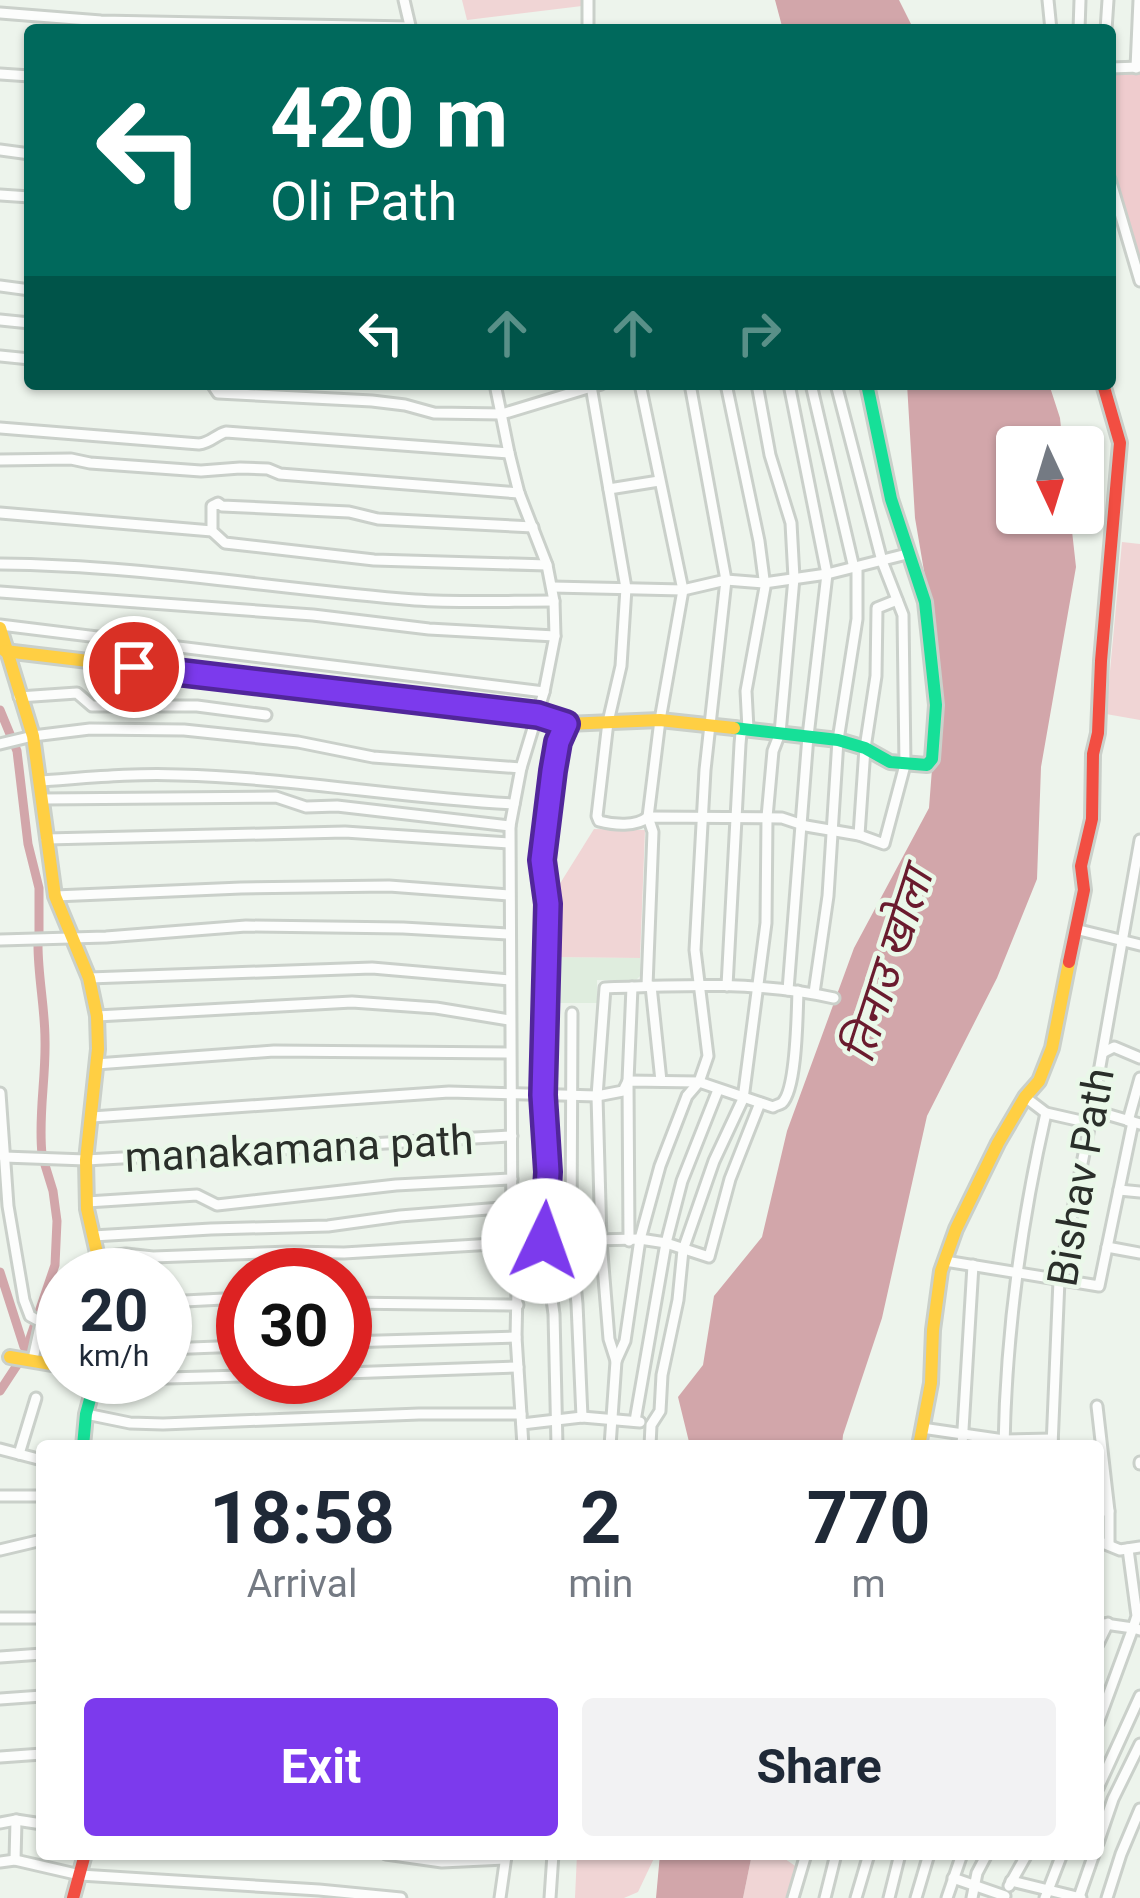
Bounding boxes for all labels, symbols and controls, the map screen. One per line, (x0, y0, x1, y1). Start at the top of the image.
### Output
text: 420 m (270, 69, 508, 168)
icon: left (72, 72, 228, 228)
text: Oli Path (270, 170, 457, 233)
icon: left (348, 300, 414, 366)
icon: ahead (474, 300, 540, 366)
icon: ahead (600, 300, 666, 366)
icon: right (726, 300, 792, 366)
north arrow (996, 426, 1104, 534)
map controls (996, 426, 1104, 534)
pin (83, 616, 185, 718)
icon: arrive (101, 634, 167, 700)
water label: तिनाउ खोला (831, 854, 946, 1069)
street label: Bishav Path (1037, 1064, 1124, 1290)
street label: manakamana path (123, 1115, 475, 1182)
position arrow (481, 1178, 607, 1304)
speed limit sign: 30 (216, 1248, 372, 1404)
text: 20 (80, 1275, 148, 1346)
text: km/h (79, 1338, 149, 1373)
text: 18:58 (209, 1476, 395, 1561)
text: 2 (580, 1476, 621, 1561)
text: 770 (807, 1476, 931, 1561)
text: Arrival (247, 1561, 357, 1607)
text: min (568, 1561, 633, 1607)
text: m (852, 1561, 886, 1607)
button: Exit (84, 1698, 558, 1836)
button: Share (582, 1698, 1056, 1836)

